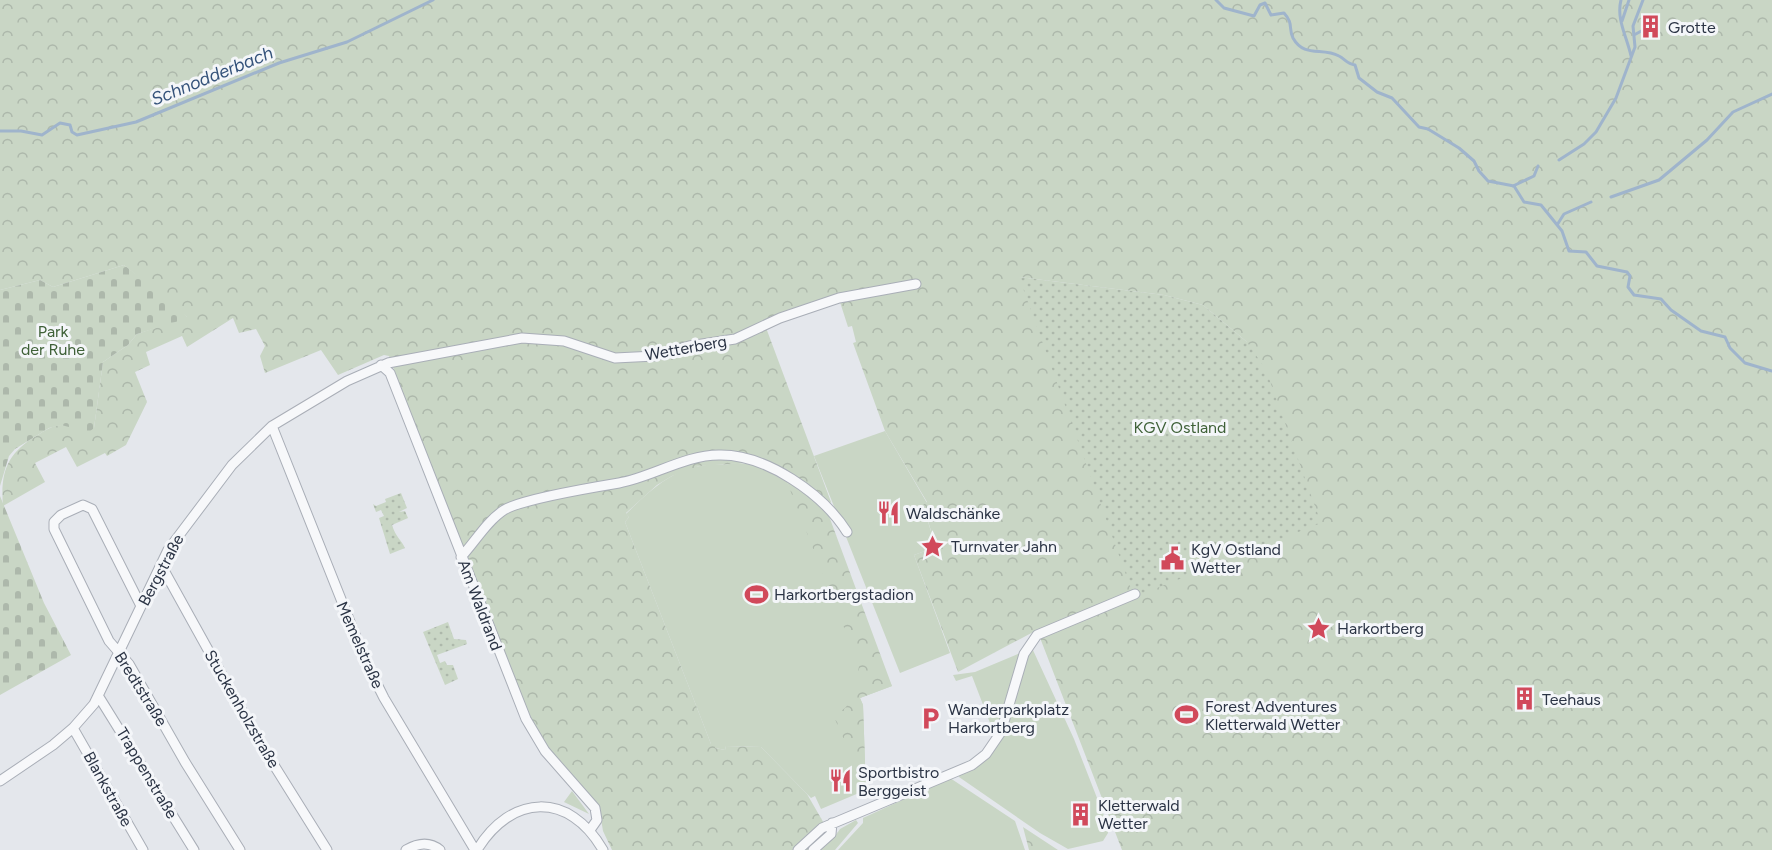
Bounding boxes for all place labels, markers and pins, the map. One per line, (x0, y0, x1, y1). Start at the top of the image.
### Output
building icon: Grotte (1637, 14, 1663, 40)
place label: Grotte (1668, 18, 1716, 37)
restaurant icon: Waldschänke (875, 500, 901, 526)
place label: Waldschänke (906, 504, 1000, 523)
place icon: Turnvater Jahn (920, 533, 946, 559)
place label: Turnvater Jahn (951, 537, 1057, 556)
place label: KgV Ostland Wetter (1191, 540, 1281, 577)
public building icon: KgV Ostland Wetter (1160, 545, 1186, 571)
sports icon: Harkortbergstadion (743, 581, 769, 607)
place label: Harkortbergstadion (774, 585, 914, 604)
place icon: Harkortberg (1306, 615, 1332, 641)
place label: Harkortberg (1337, 619, 1424, 638)
building icon: Teehaus (1511, 686, 1537, 712)
place label: Teehaus (1542, 690, 1601, 709)
place label: Forest Adventures Kletterwald Wetter (1205, 697, 1341, 734)
place label: Wanderparkplatz Harkortberg (948, 700, 1069, 737)
sports icon: Forest Adventures Kletterwald Wetter (1174, 702, 1200, 728)
parking icon: Wanderparkplatz Harkortberg (917, 705, 943, 731)
place label: Sportbistro Berggeist (858, 763, 939, 800)
restaurant icon: Sportbistro Berggeist (827, 768, 853, 794)
place label: Kletterwald Wetter (1098, 796, 1180, 833)
building icon: Kletterwald Wetter (1067, 801, 1093, 827)

